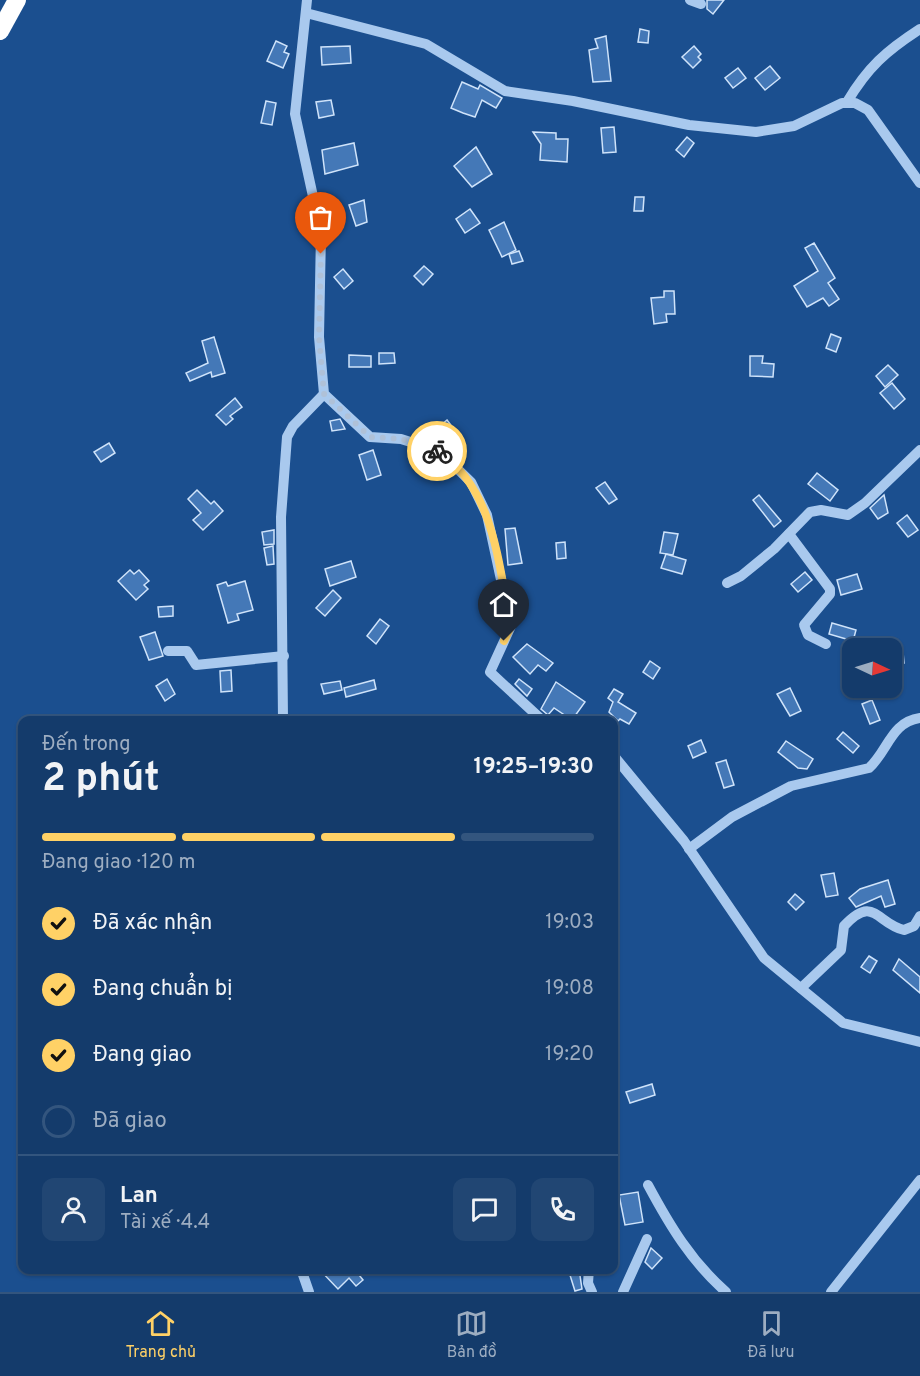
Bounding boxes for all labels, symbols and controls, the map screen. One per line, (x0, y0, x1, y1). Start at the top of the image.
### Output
pin (295, 192, 346, 254)
icon: bag (304, 201, 337, 234)
courier (407, 421, 467, 481)
icon: bike (421, 435, 454, 468)
pin (478, 579, 529, 641)
icon: home (487, 588, 520, 621)
north arrow (842, 638, 902, 698)
map controls (842, 638, 902, 698)
text: Đến trong (42, 732, 131, 758)
text: 19:25–19:30 (473, 754, 594, 781)
text: 2 phút (42, 756, 160, 805)
text: Đang giao · 120 m (42, 850, 195, 876)
icon: check (42, 907, 75, 940)
text: Đã xác nhận (93, 910, 212, 937)
text: 19:03 (545, 910, 594, 936)
icon: check (42, 973, 75, 1006)
text: Đang chuẩn bị (93, 976, 233, 1003)
text: 19:08 (545, 976, 594, 1002)
icon: check (42, 1039, 75, 1072)
text: Đang giao (93, 1042, 192, 1069)
text: 19:20 (545, 1042, 594, 1068)
text: Đã giao (93, 1108, 167, 1135)
button: person (42, 1178, 105, 1241)
button: chat (453, 1178, 516, 1241)
button: phone (531, 1178, 594, 1241)
text: Lan (120, 1183, 158, 1210)
text: Tài xế · 4.4 (120, 1210, 210, 1236)
tab: Trang chủ (125, 1307, 196, 1363)
tab: Bản đồ (447, 1307, 497, 1363)
tab: Đã lưu (747, 1307, 795, 1363)

